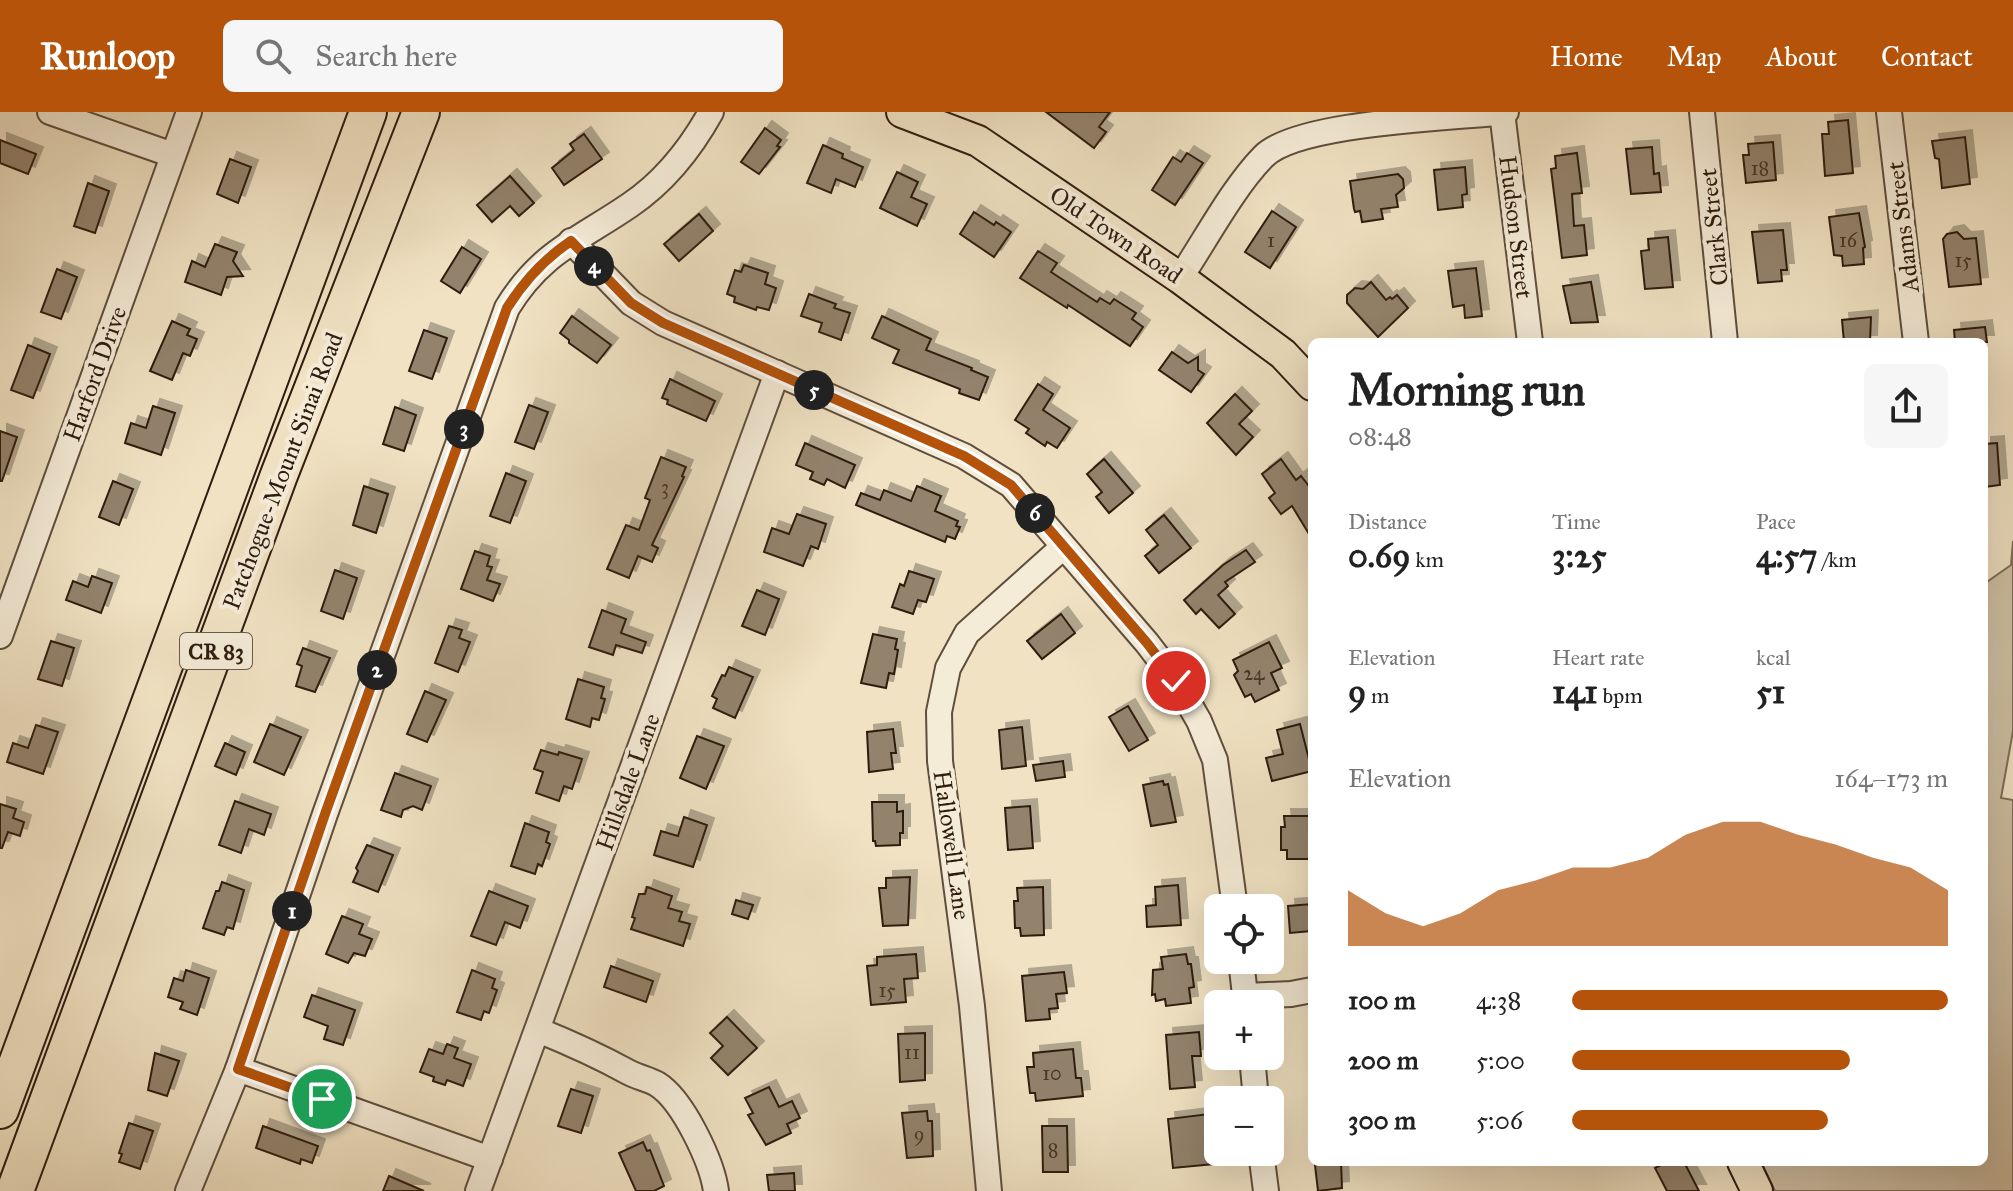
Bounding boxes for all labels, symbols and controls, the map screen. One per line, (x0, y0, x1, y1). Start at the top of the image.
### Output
search box (223, 20, 783, 92)
text: Runloop (40, 33, 175, 79)
icon: search (251, 34, 295, 78)
text: Search here (315, 38, 457, 74)
text: Home (1550, 39, 1623, 74)
text: Map (1667, 39, 1721, 74)
text: About (1765, 39, 1837, 74)
text: Contact (1881, 39, 1973, 74)
street label: Hudson Street (1492, 154, 1540, 301)
house number: 18 (1751, 156, 1769, 180)
street label: Adams Street (1880, 159, 1926, 295)
street label: Clark Street (1693, 166, 1735, 287)
street label: Old Town Road (1044, 180, 1188, 290)
house number: 1 (1267, 228, 1275, 252)
house number: 16 (1839, 228, 1858, 252)
pin: 4 (574, 246, 614, 286)
house number: 15 (1954, 248, 1972, 272)
text: 4 (588, 252, 600, 279)
street label: Harford Drive (57, 302, 133, 446)
street label: Patchogue-Mount Sinai Road (216, 328, 350, 614)
text: Morning run (1348, 363, 1585, 417)
button: share (1864, 364, 1948, 448)
pin: 5 (794, 370, 834, 410)
text: 5 (809, 376, 819, 403)
pin: 3 (444, 409, 484, 449)
text: 3 (460, 415, 468, 442)
text: 08:48 (1348, 420, 1412, 452)
house number: 3 (661, 475, 669, 499)
pin: 6 (1015, 493, 1055, 533)
text: 6 (1029, 499, 1041, 526)
text: Distance (1348, 508, 1427, 535)
text: Time (1552, 508, 1601, 535)
text: Pace (1756, 508, 1796, 535)
text: 0.69 (1348, 535, 1411, 576)
text: 3:25 (1552, 535, 1607, 576)
text: 4:57 (1756, 535, 1817, 576)
text: km (1411, 546, 1444, 573)
text: /km (1817, 546, 1857, 573)
road number: CR 83 (180, 633, 252, 669)
text: Elevation (1348, 644, 1435, 671)
text: Heart rate (1552, 644, 1645, 671)
text: kcal (1756, 644, 1791, 671)
pin (1142, 647, 1210, 715)
pin: 2 (357, 650, 397, 690)
text: 2 (372, 656, 382, 683)
icon: check (1154, 659, 1198, 703)
house number: 24 (1243, 661, 1265, 685)
text: 9 (1348, 671, 1366, 712)
text: 141 (1552, 671, 1598, 712)
text: 51 (1756, 671, 1785, 712)
text: m (1366, 682, 1390, 709)
text: bpm (1598, 682, 1643, 709)
street label: Hillsdale Lane (589, 709, 667, 855)
text: Elevation (1348, 762, 1451, 794)
text: 164–173 m (1834, 762, 1948, 794)
street label: Hallowell Lane (927, 768, 977, 922)
pin: 1 (272, 891, 312, 931)
map controls (1204, 894, 1284, 1166)
button: locate (1204, 894, 1284, 974)
text: 1 (288, 897, 296, 924)
house number: 15 (878, 978, 896, 1002)
text: 100 m (1348, 984, 1416, 1016)
text: 4:38 (1476, 984, 1521, 1016)
button: + (1204, 990, 1284, 1070)
house number: 11 (904, 1040, 920, 1064)
text: 200 m (1348, 1044, 1419, 1076)
text: 5:00 (1476, 1044, 1525, 1076)
house number: 10 (1042, 1061, 1062, 1085)
pin (288, 1065, 356, 1133)
icon: arrive (300, 1077, 344, 1121)
button: − (1204, 1086, 1284, 1166)
text: 300 m (1348, 1104, 1416, 1136)
text: 5:06 (1476, 1104, 1523, 1136)
house number: 9 (914, 1122, 924, 1146)
house number: 8 (1048, 1138, 1058, 1162)

